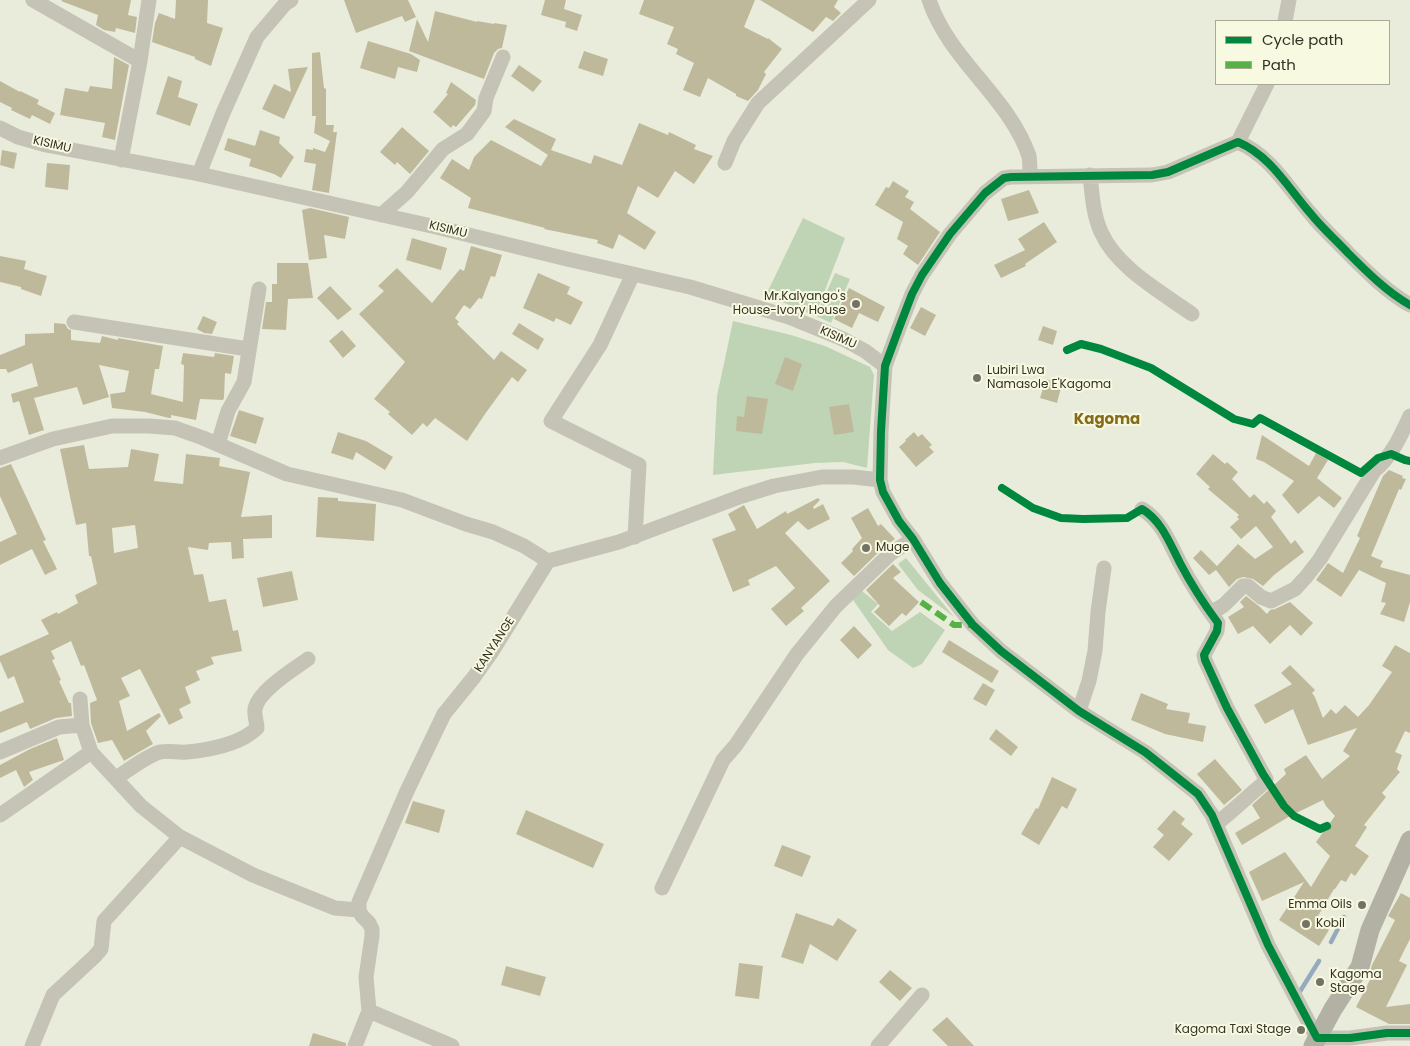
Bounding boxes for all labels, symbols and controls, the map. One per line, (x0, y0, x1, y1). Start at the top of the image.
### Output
legend (1215, 20, 1390, 85)
text: Cycle path (1262, 29, 1343, 50)
text: Path (1262, 54, 1296, 75)
street label: KISIMU (32, 134, 72, 156)
street label: KISIMU (428, 218, 468, 242)
place label: Mr.Kalyango's House-Ivory House (733, 290, 846, 318)
marker: Mr.Kalyango's House-Ivory House (850, 298, 862, 310)
street label: KISIMU (817, 324, 859, 352)
place label: Lubiri Lwa Namasole E'Kagoma (987, 364, 1111, 392)
marker: Lubiri Lwa Namasole E'Kagoma (971, 372, 983, 384)
district label: Kagoma (1074, 411, 1140, 429)
place label: Muge (876, 541, 910, 555)
marker: Muge (860, 542, 872, 554)
street label: KANYANGE (472, 615, 518, 675)
place label: Emma Oils (1288, 898, 1352, 912)
marker: Emma Oils (1356, 899, 1368, 911)
place label: Kobil (1316, 917, 1345, 931)
marker: Kobil (1300, 918, 1312, 930)
place label: Kagoma Stage (1330, 968, 1382, 996)
marker: Kagoma Stage (1314, 976, 1326, 988)
place label: Kagoma Taxi Stage (1175, 1023, 1291, 1037)
marker: Kagoma Taxi Stage (1295, 1024, 1307, 1036)

